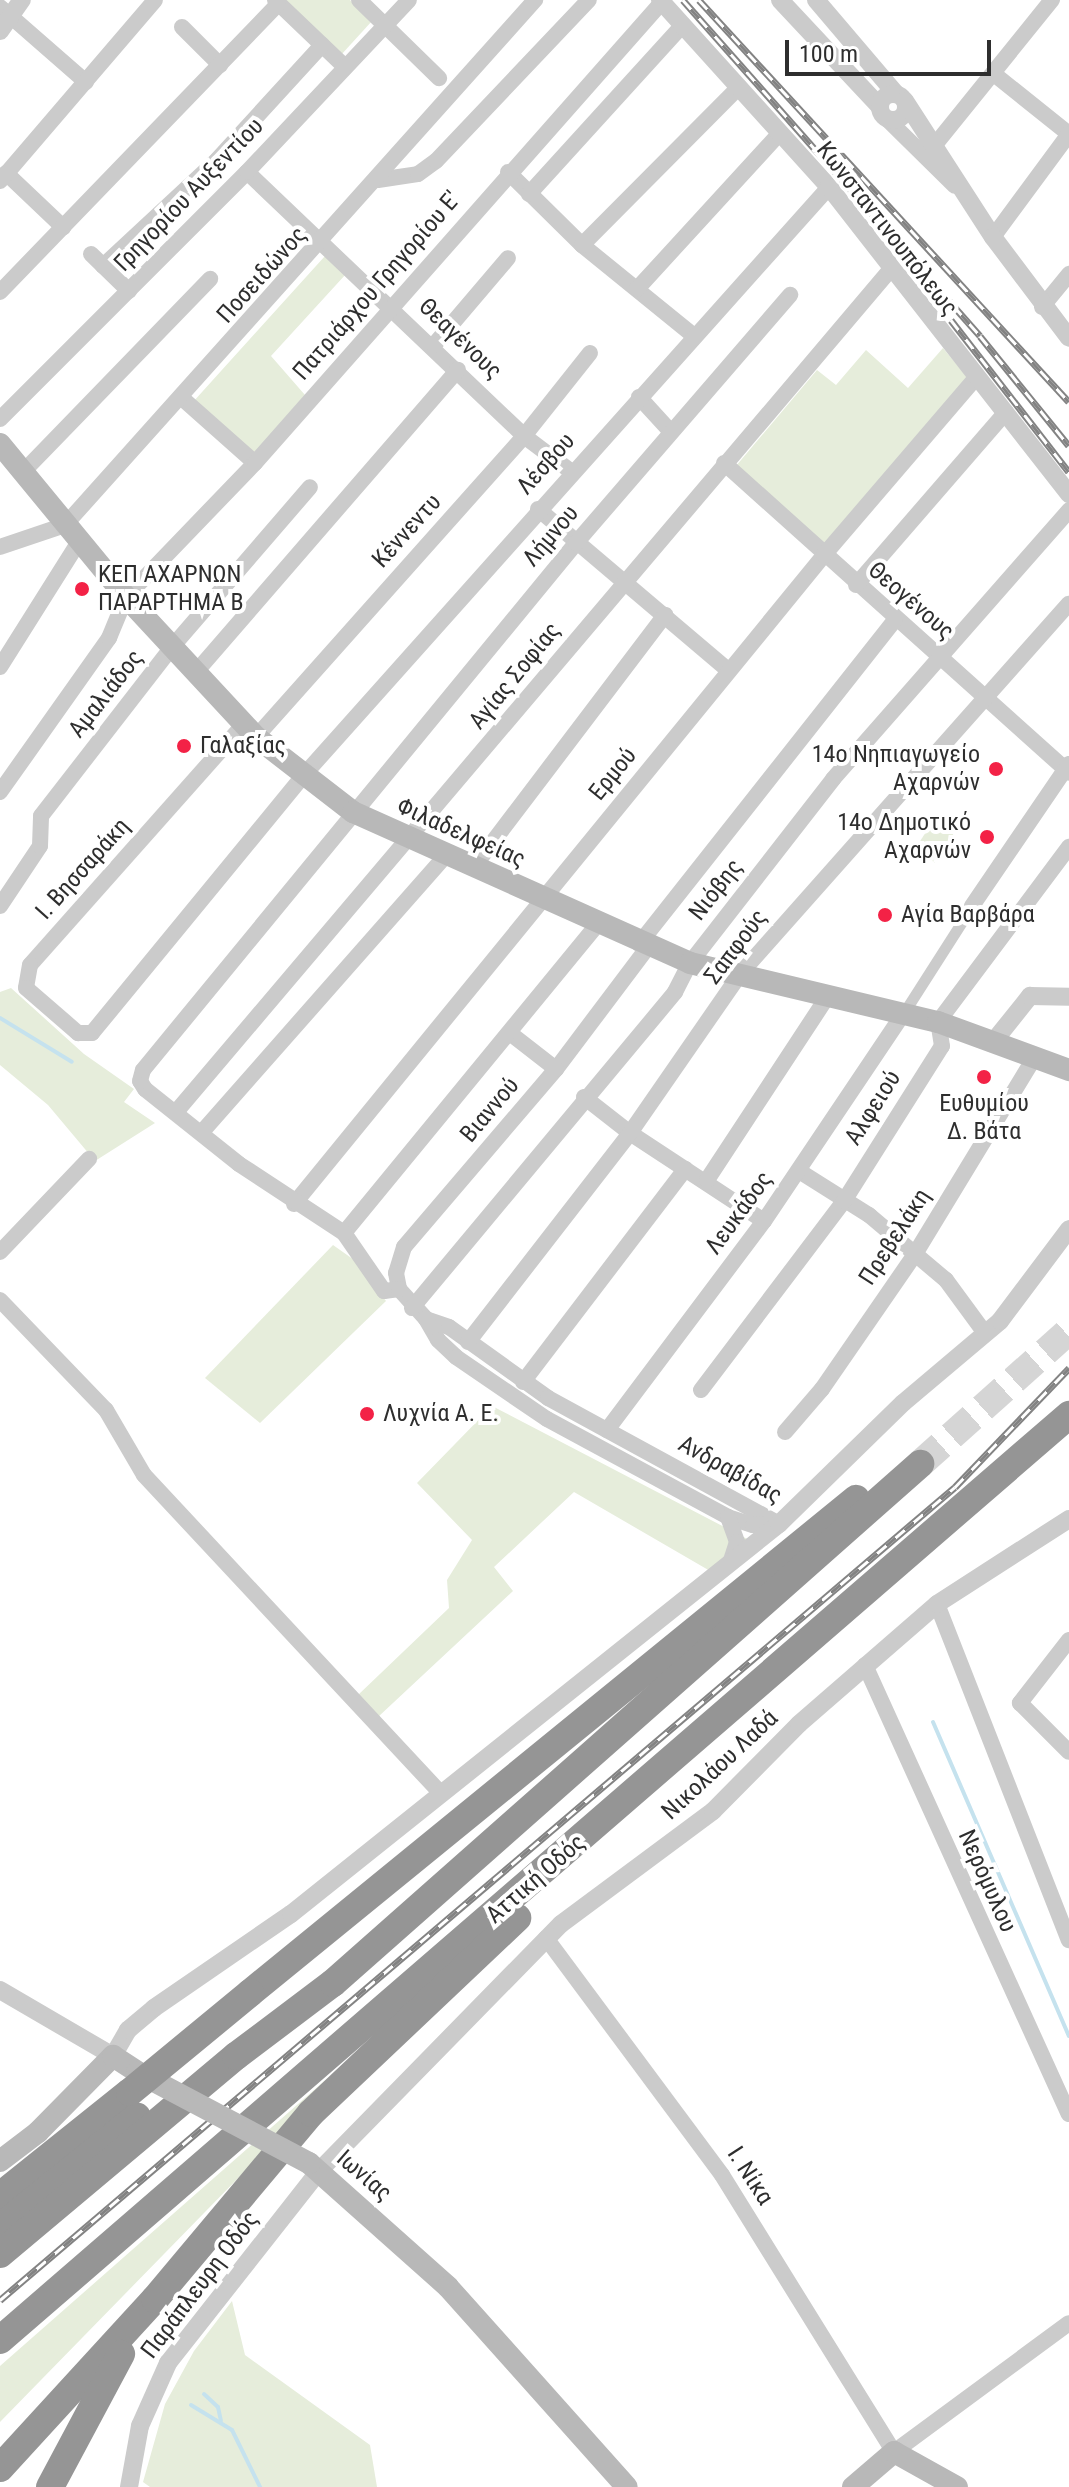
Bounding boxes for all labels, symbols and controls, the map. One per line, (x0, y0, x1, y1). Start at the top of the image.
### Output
scale bar (789, 24, 995, 74)
text: 100 m (799, 40, 858, 68)
street label: Γρηγορίου Αυξεντίου (108, 112, 270, 278)
street label: Κωνσταντινουπόλεως (810, 136, 964, 322)
street label: Πατριάρχου Γρηγορίου E' (287, 186, 467, 386)
street label: Ποσειδώνος (211, 221, 313, 329)
street label: Θεαγένους (412, 292, 508, 386)
street label: Λέσβου (511, 427, 581, 501)
street label: Κέννεντυ (366, 488, 448, 574)
street label: Λήμνου (517, 499, 585, 573)
street label: Θεογένους (862, 556, 960, 646)
place label: ΚΕΠ ΑΧΑΡΝΩΝ ΠΑΡΑΡΤΗΜΑ Β (98, 561, 244, 617)
marker: ΚΕΠ ΑΧΑΡΝΩΝ ΠΑΡΑΡΤΗΜΑ Β (73, 580, 91, 598)
street label: Αγίας Σοφίας (463, 617, 567, 735)
street label: Αμαλιάδος (63, 644, 149, 744)
place label: Γαλαξίας (200, 732, 286, 760)
marker: Γαλαξίας (175, 737, 193, 755)
place label: 14ο Νηπιαγωγείο Αχαρνών (812, 741, 980, 797)
street label: Ερμού (583, 742, 643, 806)
marker: 14ο Νηπιαγωγείο Αχαρνών (987, 760, 1005, 778)
street label: Φιλαδελφείας (392, 792, 530, 874)
place label: 14ο Δημοτικό Αχαρνών (837, 809, 971, 865)
street label: Ι. Βησσαράκη (30, 812, 136, 926)
marker: 14ο Δημοτικό Αχαρνών (978, 828, 996, 846)
street label: Νιόβης (683, 854, 749, 926)
place label: Αγία Βαρβάρα (901, 901, 1035, 929)
street label: Σαπφούς (699, 904, 773, 990)
marker: Αγία Βαρβάρα (876, 906, 894, 924)
street label: Αλφειού (839, 1065, 907, 1151)
marker: Ευθυμίου Δ. Βάτα (975, 1068, 993, 1086)
street label: Βιαννού (455, 1072, 525, 1148)
place label: Ευθυμίου Δ. Βάτα (939, 1090, 1029, 1146)
street label: Λευκάδος (699, 1166, 779, 1260)
street label: Πρεβελάκη (853, 1183, 937, 1291)
place label: Λυχνία A. E. (383, 1400, 499, 1428)
marker: Λυχνία A. E. (358, 1405, 376, 1423)
street label: Ανδραβίδας (673, 1430, 787, 1510)
street label: Νικολάου Λαδά (656, 1704, 784, 1826)
street label: Νερόμυλου (952, 1825, 1022, 1937)
street label: Αττική Οδός (481, 1828, 591, 1930)
street label: Ι. Νίκα (721, 2141, 779, 2211)
street label: Ιωνίας (331, 2144, 397, 2208)
street label: Παράπλευρη Οδός (135, 2206, 265, 2364)

